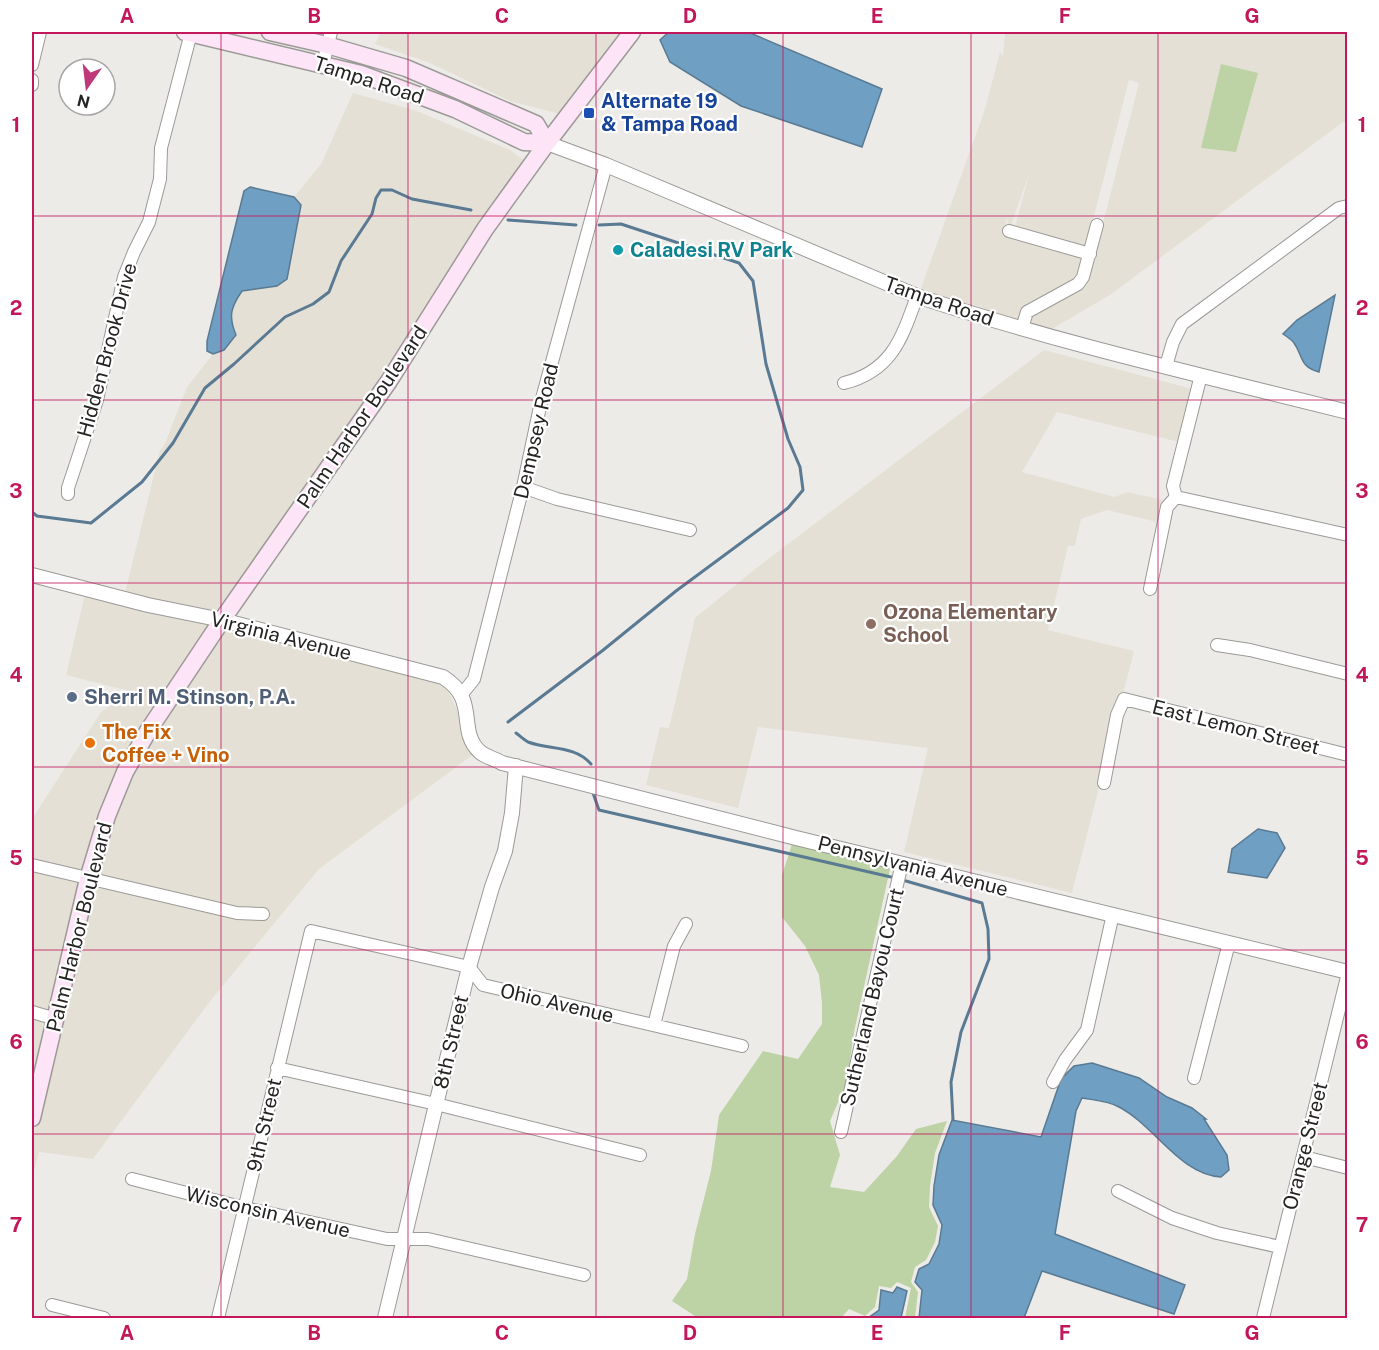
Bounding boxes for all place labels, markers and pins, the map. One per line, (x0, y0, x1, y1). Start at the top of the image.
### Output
place label: Alternate 19 & Tampa Road (601, 89, 738, 136)
marker: Alternate 19 & Tampa Road (582, 106, 596, 120)
place label: Caladesi RV Park (630, 238, 793, 262)
marker: Caladesi RV Park (611, 243, 625, 257)
place label: Ozona Elementary School (883, 600, 1058, 647)
marker: Ozona Elementary School (864, 617, 878, 631)
place label: Sherri M. Stinson, P.A. (84, 685, 296, 709)
marker: Sherri M. Stinson, P.A. (65, 690, 79, 704)
place label: The Fix Coffee + Vino (102, 720, 230, 767)
marker: The Fix Coffee + Vino (83, 736, 97, 750)

